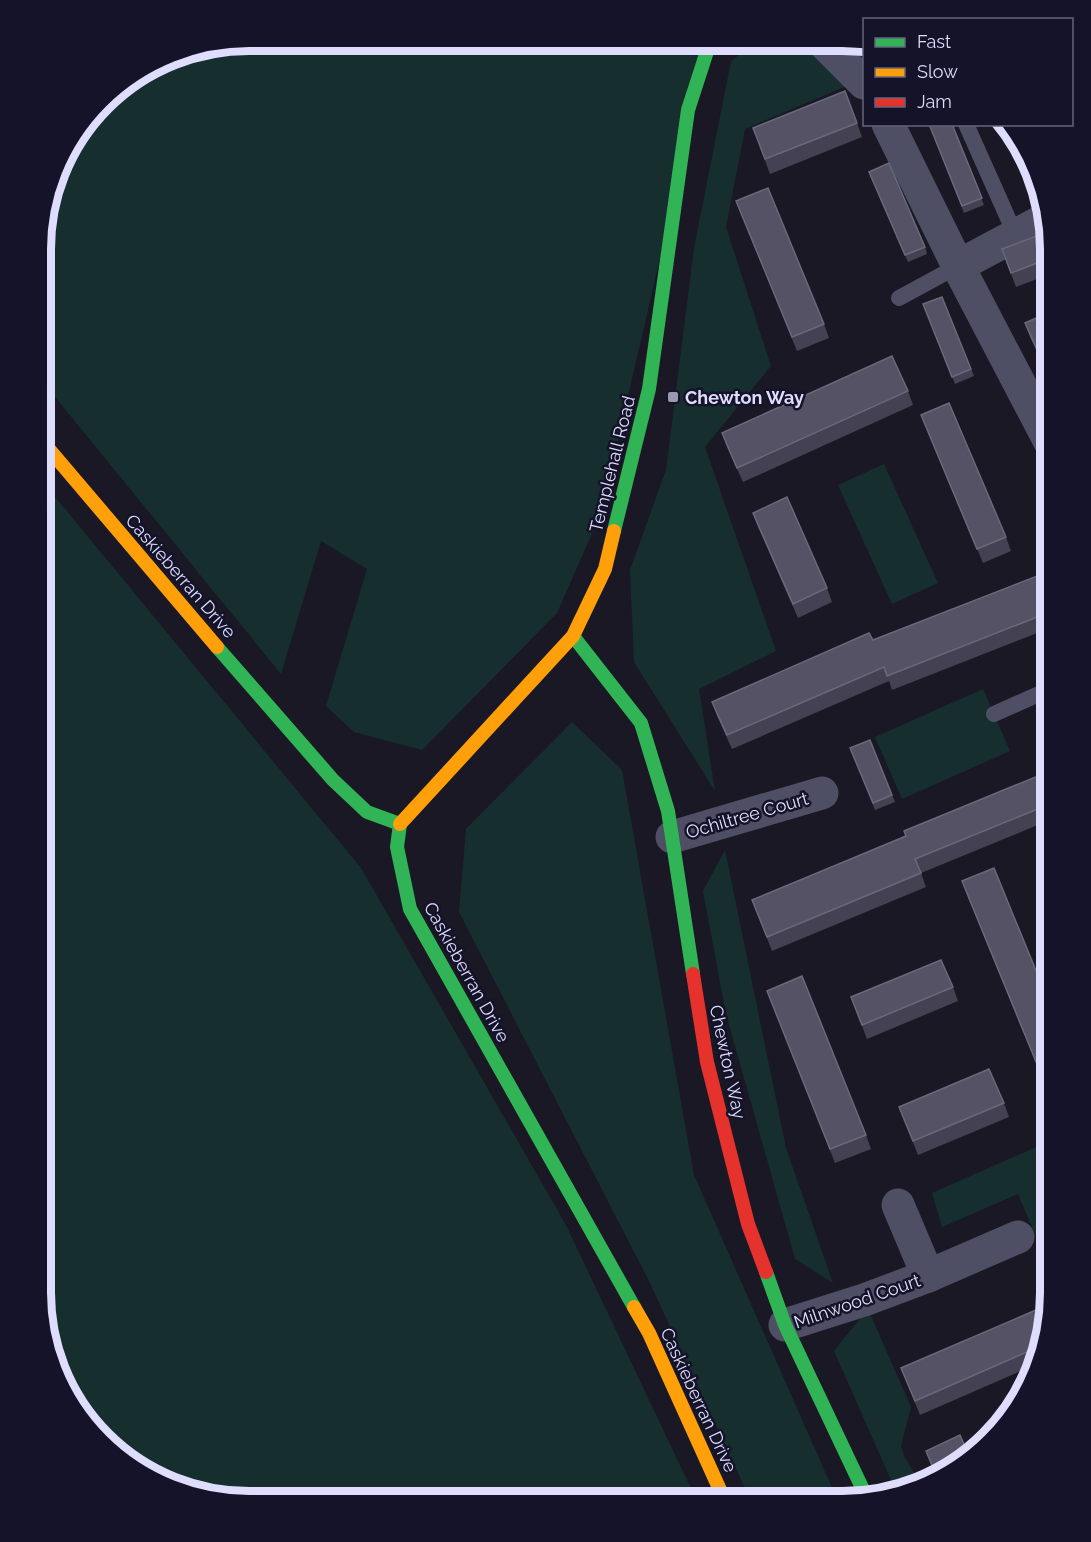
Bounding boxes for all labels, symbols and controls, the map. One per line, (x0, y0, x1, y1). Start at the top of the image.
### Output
legend (863, 18, 1073, 126)
text: Fast (917, 31, 951, 52)
text: Slow (917, 61, 958, 82)
text: Jam (917, 91, 952, 112)
place label: Chewton Way (685, 387, 804, 408)
marker: Chewton Way (666, 390, 680, 404)
street label: Templehall Road (585, 394, 639, 534)
street label: Caskieberran Drive (122, 510, 241, 642)
street label: Ochiltree Court (683, 787, 811, 843)
street label: Caskieberran Drive (420, 898, 514, 1046)
street label: Chewton Way (706, 1003, 750, 1121)
street label: Milnwood Court (791, 1269, 923, 1333)
street label: Caskieberran Drive (656, 1324, 742, 1476)

